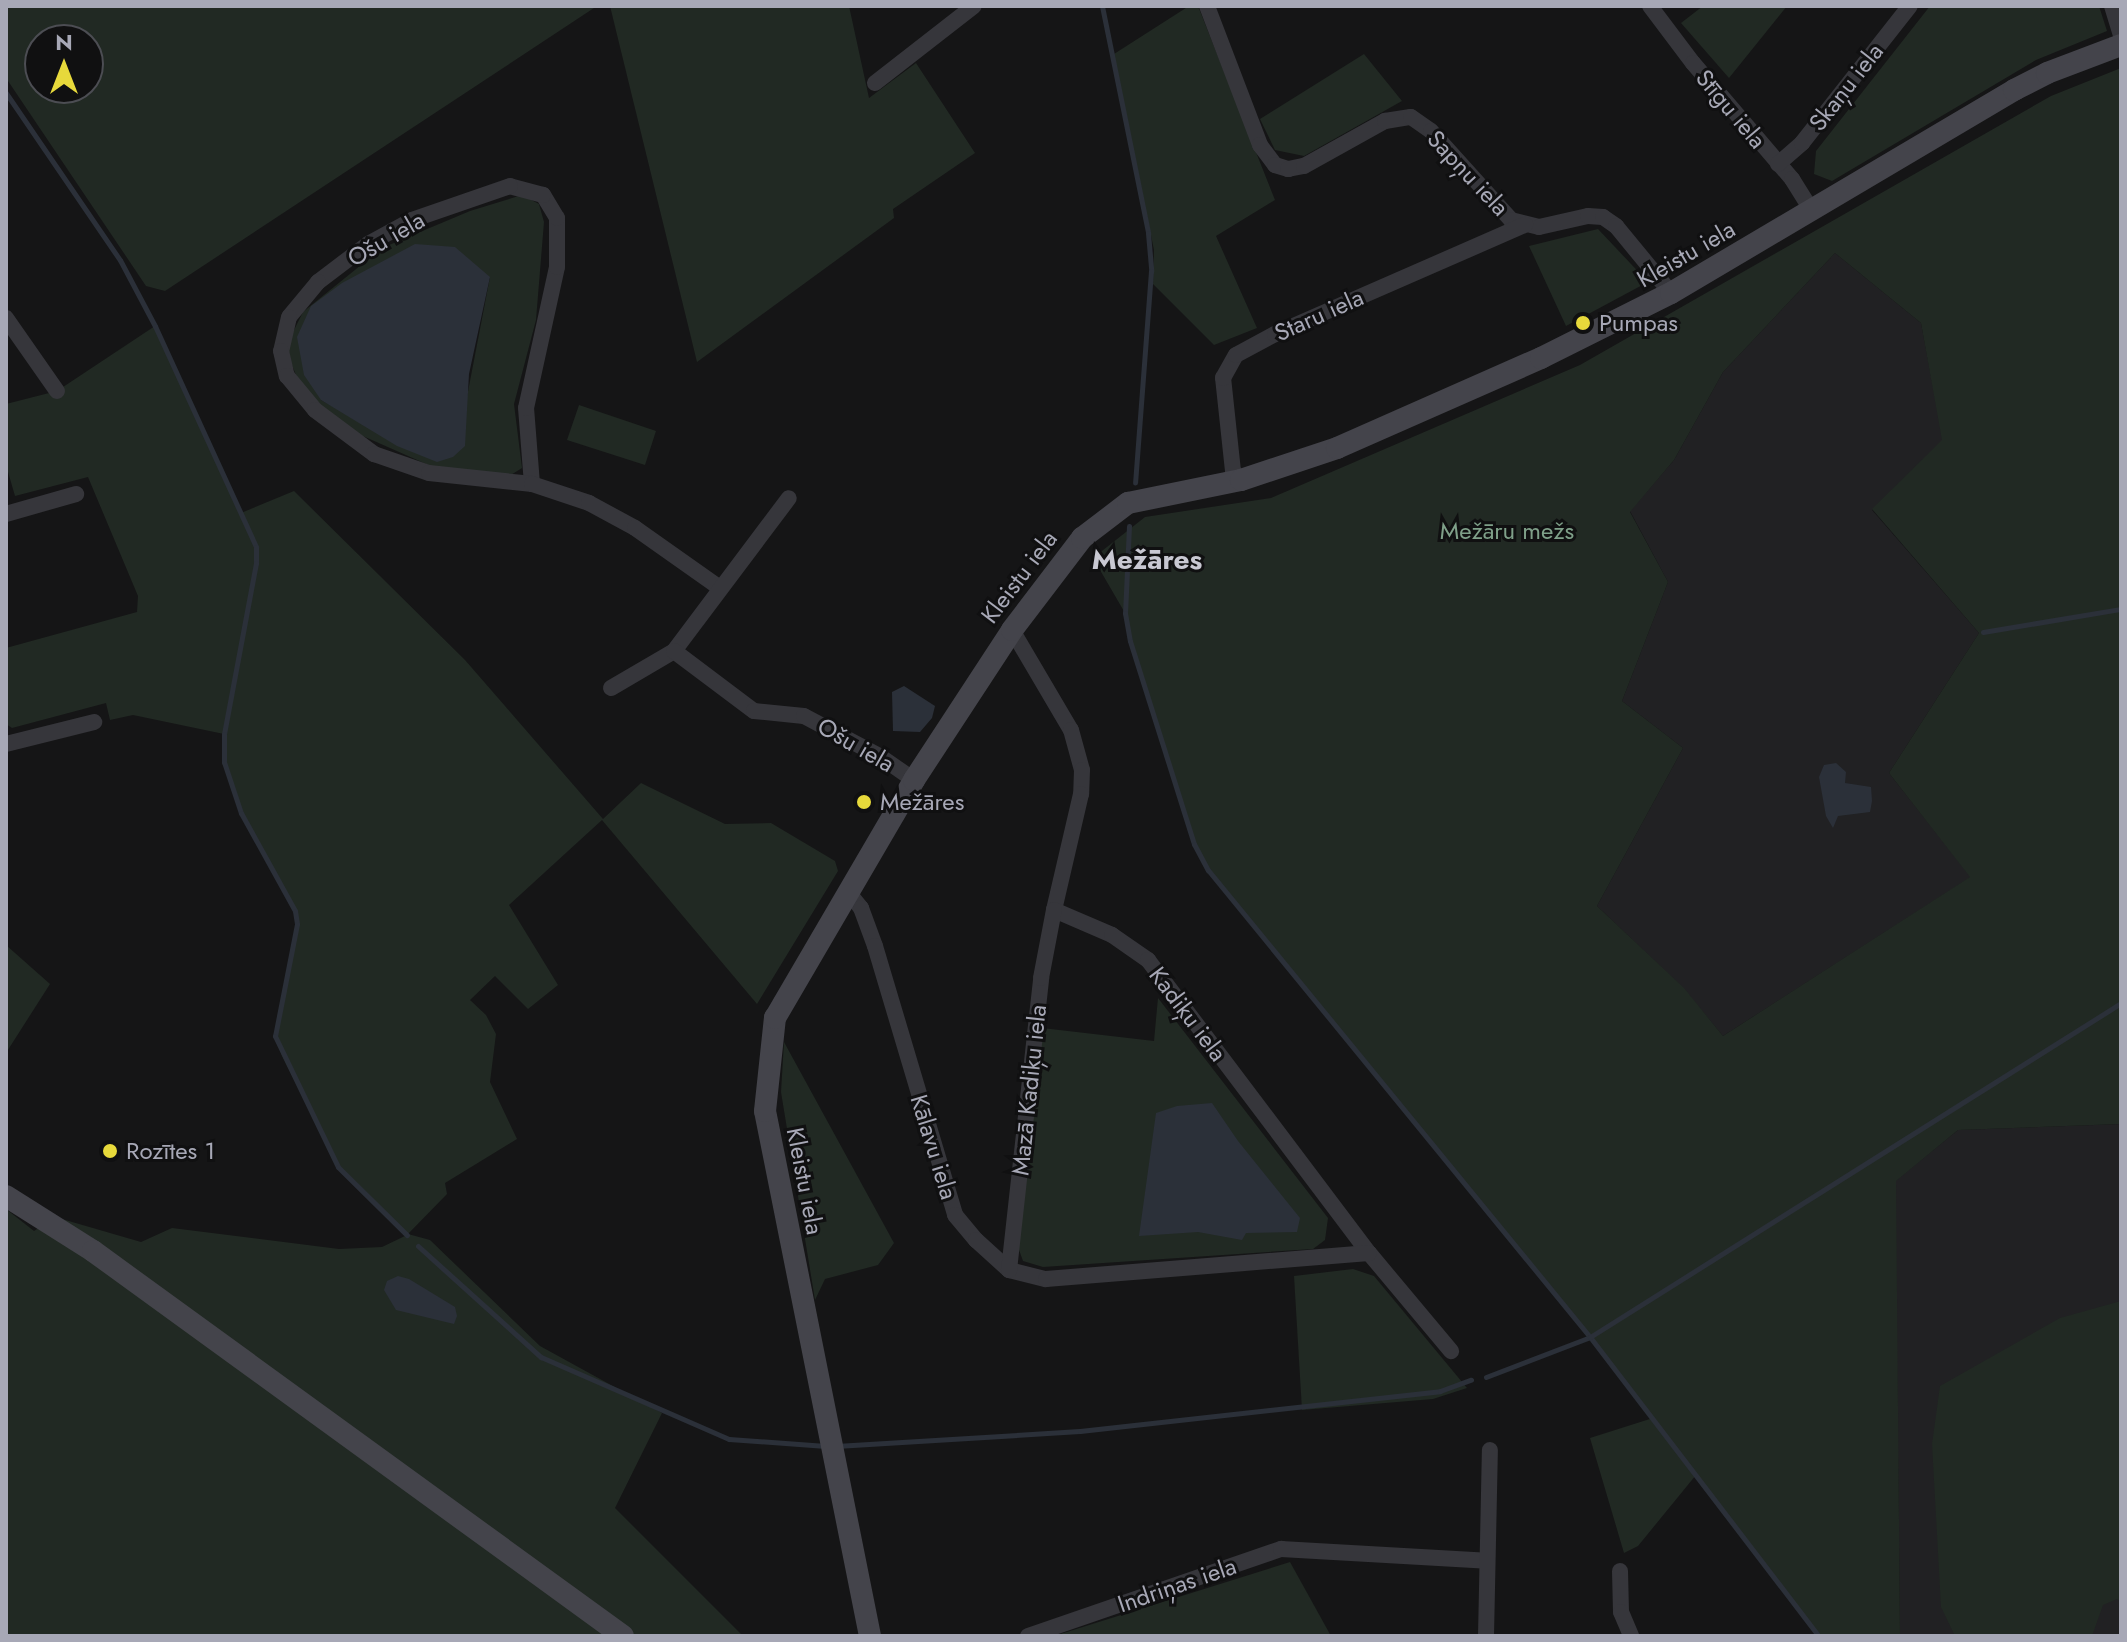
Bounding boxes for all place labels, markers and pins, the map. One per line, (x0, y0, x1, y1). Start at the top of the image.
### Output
place label: Pumpas (1599, 309, 1678, 337)
marker: Pumpas (1574, 314, 1592, 332)
place label: Mežāres (880, 788, 964, 816)
marker: Mežāres (855, 793, 873, 811)
place label: Rozītes 1 (126, 1137, 215, 1165)
marker: Rozītes 1 (101, 1142, 119, 1160)

